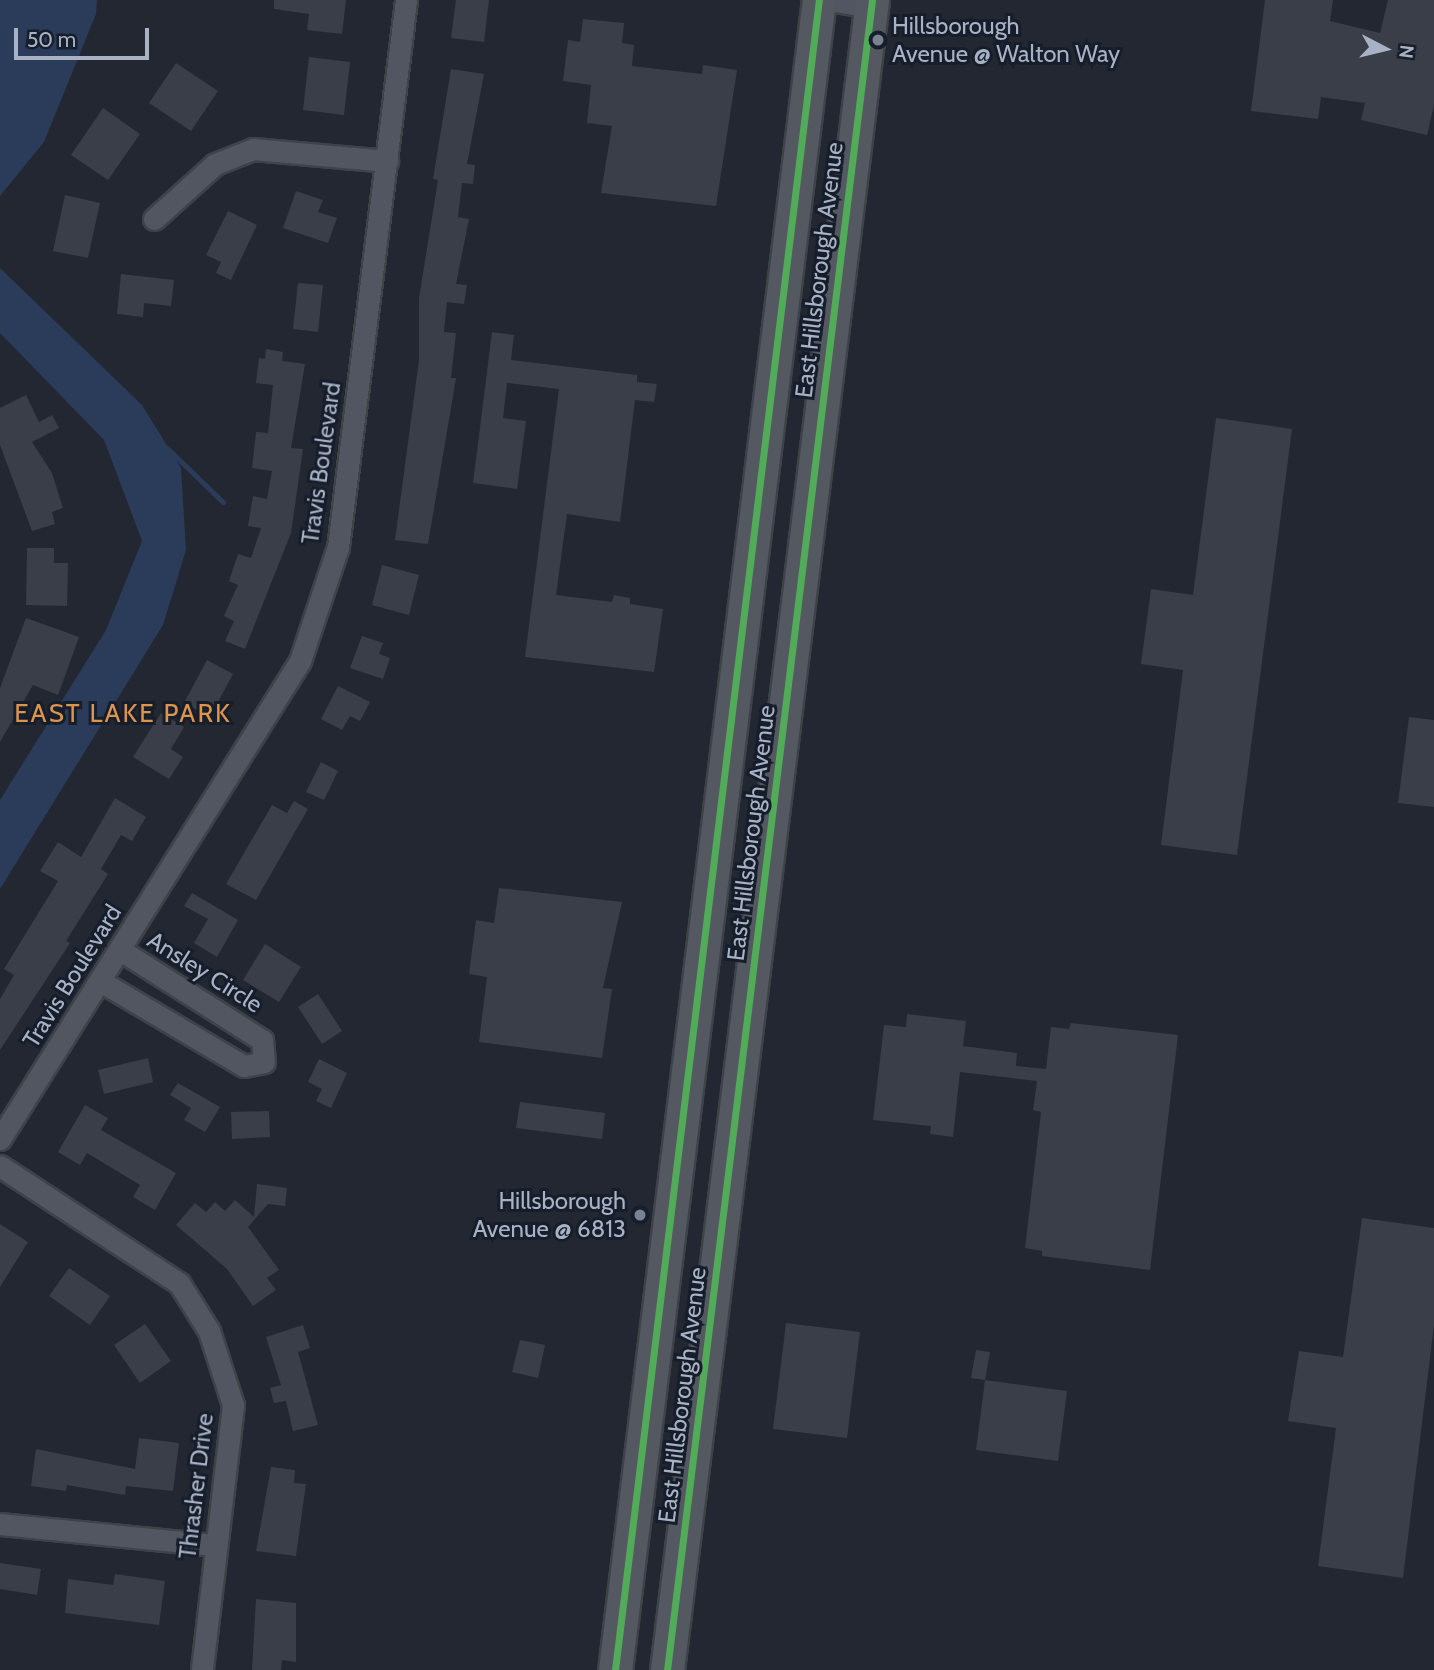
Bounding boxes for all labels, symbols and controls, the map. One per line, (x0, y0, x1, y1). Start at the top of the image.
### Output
place label: Hillsborough Avenue @ Walton Way (892, 12, 1120, 68)
scale bar (18, 14, 152, 58)
north arrow (1350, 14, 1420, 84)
text: 50 m (27, 27, 76, 52)
marker: Hillsborough Avenue @ Walton Way (870, 32, 886, 48)
text: N (1394, 44, 1419, 60)
street label: East Hillsborough Avenue (789, 141, 849, 399)
street label: Travis Boulevard (295, 380, 347, 546)
district label: EAST LAKE PARK (16, 698, 230, 730)
street label: East Hillsborough Avenue (721, 704, 781, 962)
street label: Travis Boulevard (17, 899, 127, 1053)
street label: Ansley Circle (142, 925, 268, 1019)
place label: Hillsborough Avenue @ 6813 (473, 1187, 626, 1243)
marker: Hillsborough Avenue @ 6813 (632, 1207, 648, 1223)
street label: East Hillsborough Avenue (652, 1266, 712, 1524)
street label: Thrasher Drive (173, 1411, 219, 1561)

